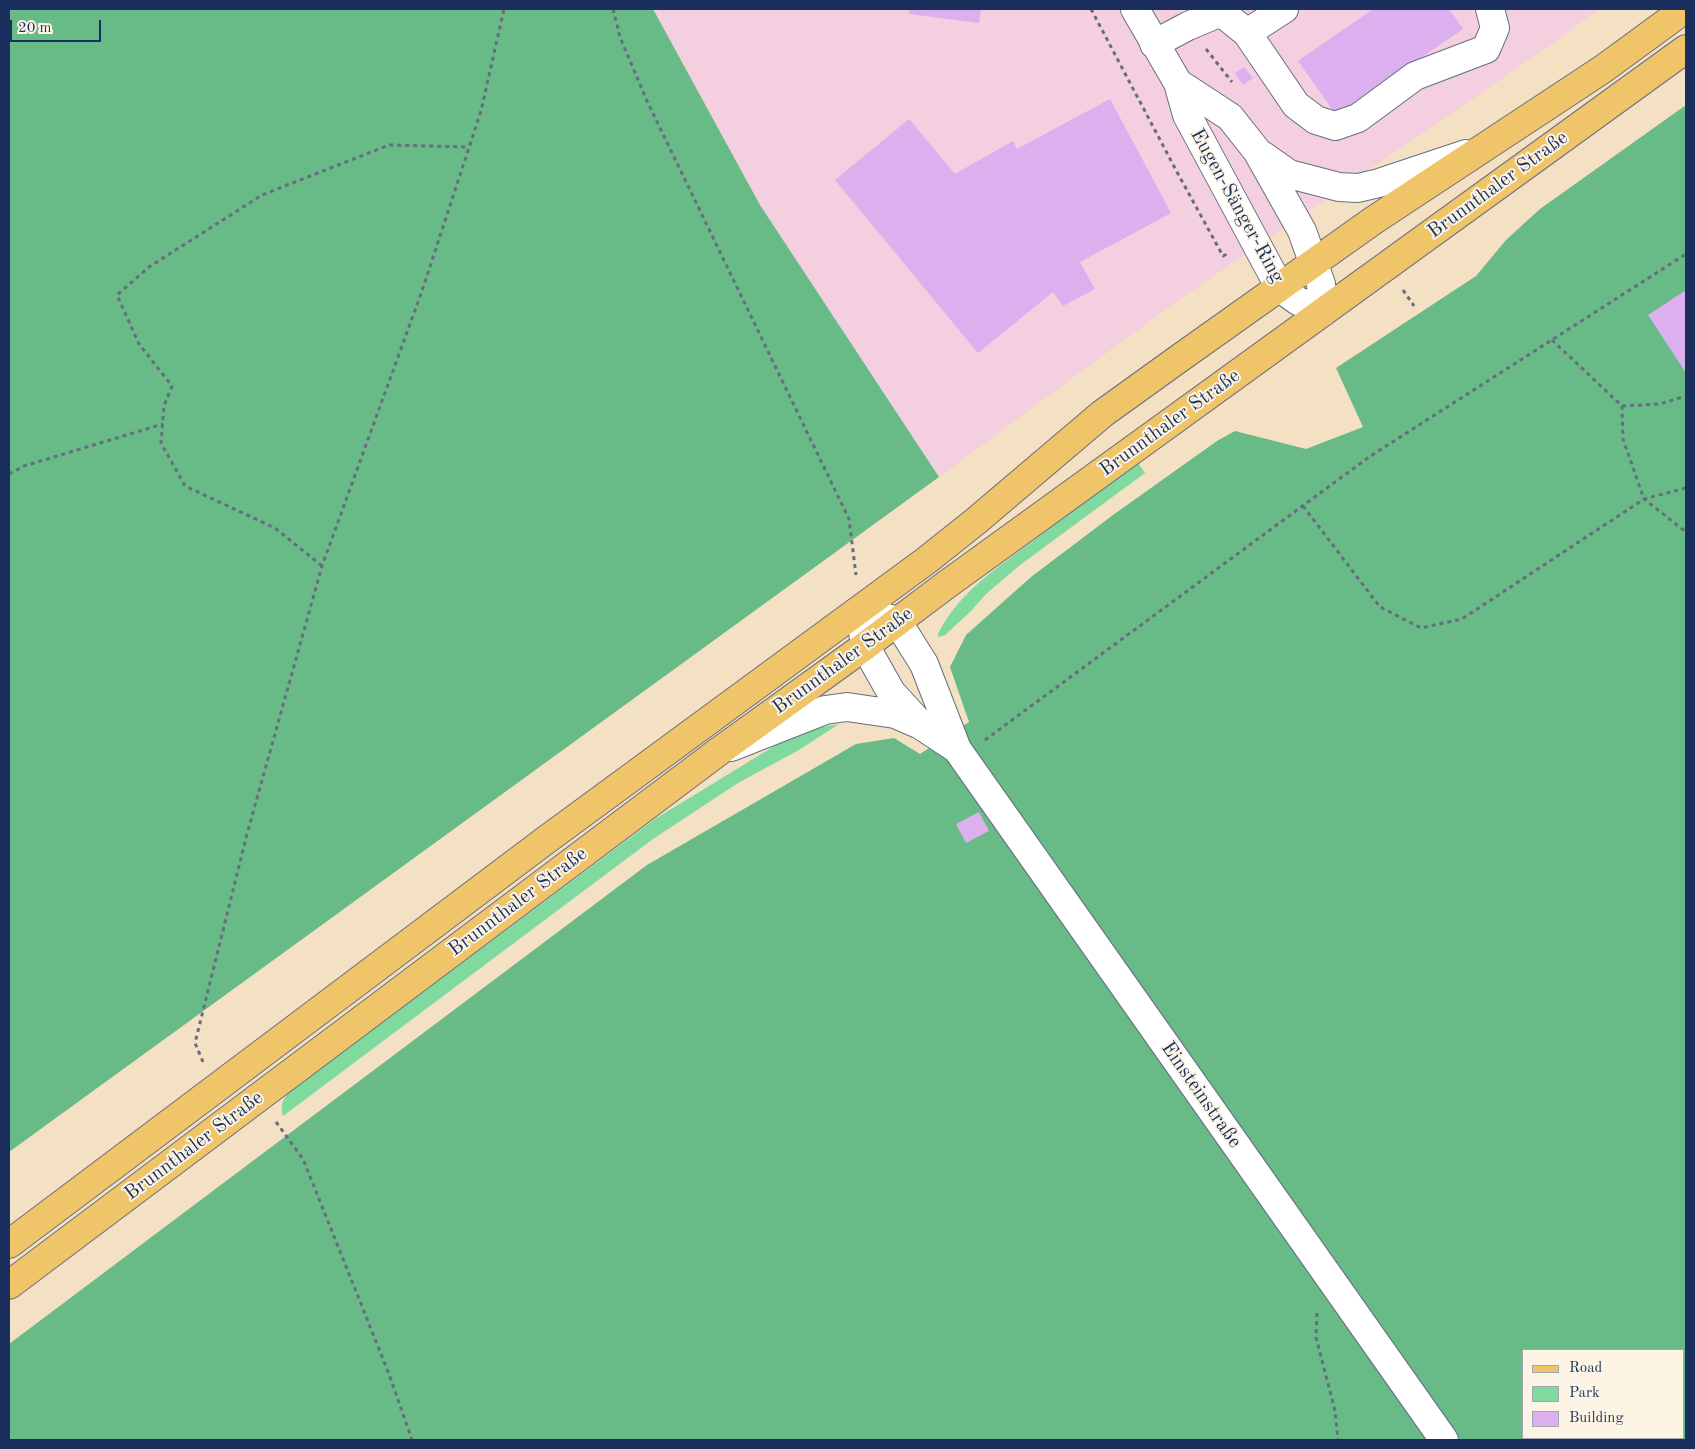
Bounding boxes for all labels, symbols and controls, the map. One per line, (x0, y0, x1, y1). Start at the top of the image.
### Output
scale bar (12, 10, 104, 42)
text: 20 m (18, 21, 52, 36)
street label: Eugen-Sänger-Ring (1185, 125, 1289, 287)
street label: Brunnthaler Straße (1423, 126, 1573, 244)
street label: Brunnthaler Straße (1095, 364, 1245, 482)
street label: Brunnthaler Straße (768, 602, 918, 720)
street label: Brunnthaler Straße (444, 842, 592, 962)
street label: Einsteinstraße (1155, 1037, 1247, 1153)
street label: Brunnthaler Straße (120, 1086, 268, 1206)
legend (1522, 1349, 1685, 1439)
text: Road (1569, 1361, 1602, 1376)
text: Park (1569, 1386, 1600, 1401)
text: Building (1569, 1411, 1624, 1426)

